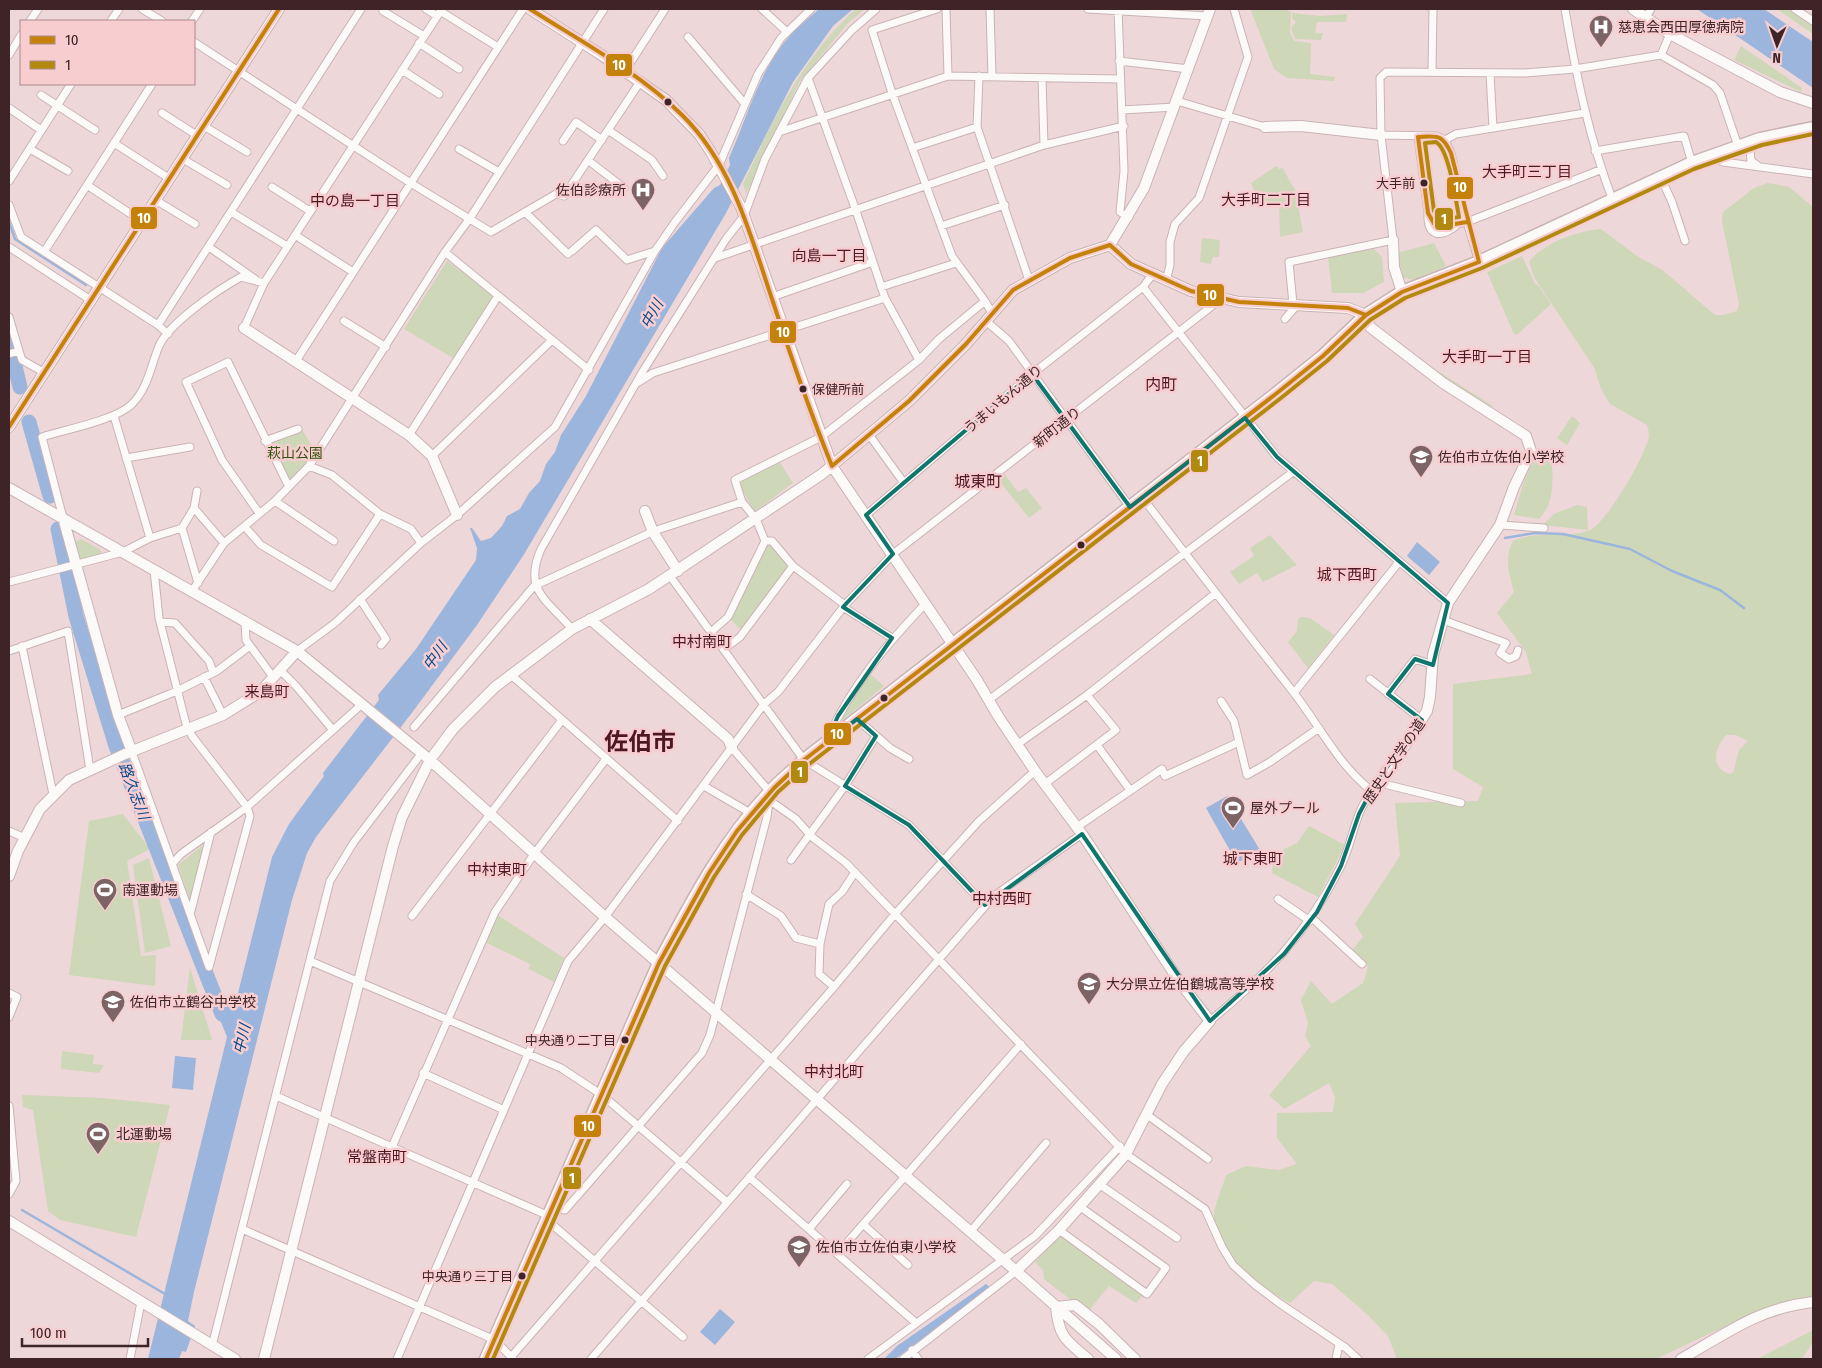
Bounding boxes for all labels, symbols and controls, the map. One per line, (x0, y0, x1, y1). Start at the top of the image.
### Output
hospital icon: 慈恵会西田厚徳病院 (1588, 14, 1614, 48)
place label: 慈恵会西田厚徳病院 (1618, 19, 1744, 36)
legend (20, 20, 195, 85)
north arrow (1752, 20, 1802, 70)
text: 10 (65, 31, 79, 49)
text: N (1772, 49, 1781, 66)
line badge: 10 (605, 53, 633, 77)
text: 1 (65, 56, 71, 74)
text: 10 (612, 57, 626, 74)
unlabelled marker (663, 97, 673, 107)
district label: 大手町三丁目 (1482, 163, 1572, 181)
place label: 大手前 (1376, 176, 1415, 191)
line badge: 10 (1446, 176, 1474, 200)
hospital icon: 佐伯診療所 (630, 177, 656, 211)
marker: 大手前 (1419, 178, 1429, 188)
text: 10 (1453, 179, 1467, 196)
place label: 佐伯診療所 (556, 182, 626, 199)
district label: 大手町二丁目 (1221, 191, 1311, 209)
district label: 中の島一丁目 (310, 192, 400, 210)
line badge: 10 (130, 206, 158, 230)
line badge: 1 (1434, 207, 1454, 231)
text: 10 (137, 210, 151, 227)
text: 1 (1441, 211, 1447, 228)
district label: 向島一丁目 (791, 247, 867, 265)
line badge: 10 (1196, 283, 1225, 307)
text: 10 (1203, 287, 1217, 304)
water label: 中川 (637, 295, 668, 331)
line badge: 10 (769, 320, 797, 344)
text: 10 (776, 324, 790, 341)
district label: 大手町一丁目 (1442, 348, 1532, 366)
street label: うまいもん通り (960, 361, 1046, 437)
district label: 内町 (1145, 375, 1177, 394)
place label: 保健所前 (812, 382, 864, 397)
marker: 保健所前 (798, 384, 808, 394)
street label: 新町通り (1030, 403, 1085, 451)
school or university icon: 佐伯市立佐伯小学校 (1408, 444, 1434, 478)
park label: 萩山公園 (267, 445, 323, 462)
line badge: 1 (1190, 449, 1209, 473)
place label: 佐伯市立佐伯小学校 (1438, 449, 1564, 466)
text: 1 (1197, 453, 1203, 470)
district label: 城東町 (954, 472, 1002, 491)
unlabelled marker (1076, 540, 1086, 550)
district label: 城下西町 (1317, 566, 1377, 584)
district label: 中村南町 (672, 633, 732, 651)
water label: 中川 (419, 637, 452, 673)
district label: 来島町 (244, 683, 290, 701)
unlabelled marker (879, 693, 889, 703)
street label: 歴史と文学の道 (1360, 716, 1429, 807)
line badge: 10 (823, 722, 852, 746)
text: 10 (830, 726, 844, 743)
district label: 佐伯市 (604, 728, 676, 756)
water label: 路久志川 (115, 760, 154, 824)
line badge: 1 (790, 760, 809, 784)
text: 1 (797, 764, 803, 781)
sports icon: 屋外プール (1220, 795, 1246, 829)
place label: 屋外プール (1250, 800, 1320, 817)
district label: 城下東町 (1223, 850, 1283, 868)
district label: 中村東町 (467, 861, 527, 879)
sports icon: 南運動場 (92, 877, 118, 911)
place label: 南運動場 (122, 882, 178, 899)
district label: 中村西町 (972, 890, 1032, 908)
school or university icon: 大分県立佐伯鶴城高等学校 (1076, 971, 1102, 1005)
place label: 大分県立佐伯鶴城高等学校 (1106, 976, 1274, 993)
school or university icon: 佐伯市立鶴谷中学校 (100, 989, 126, 1023)
place label: 佐伯市立鶴谷中学校 (130, 994, 256, 1011)
water label: 中川 (230, 1020, 255, 1056)
place label: 中央通り二丁目 (525, 1033, 616, 1048)
marker: 中央通り二丁目 (620, 1035, 630, 1045)
district label: 中村北町 (804, 1063, 864, 1081)
line badge: 10 (573, 1114, 602, 1138)
text: 10 (581, 1118, 595, 1135)
sports icon: 北運動場 (85, 1121, 111, 1155)
place label: 北運動場 (116, 1126, 172, 1143)
district label: 常盤南町 (347, 1148, 407, 1166)
line badge: 1 (562, 1166, 582, 1190)
text: 1 (569, 1170, 575, 1187)
school or university icon: 佐伯市立佐伯東小学校 (786, 1234, 812, 1268)
place label: 佐伯市立佐伯東小学校 (816, 1239, 956, 1256)
place label: 中央通り三丁目 (422, 1269, 513, 1284)
marker: 中央通り三丁目 (517, 1271, 527, 1281)
scale bar (22, 1316, 149, 1348)
text: 100 m (30, 1324, 67, 1342)

